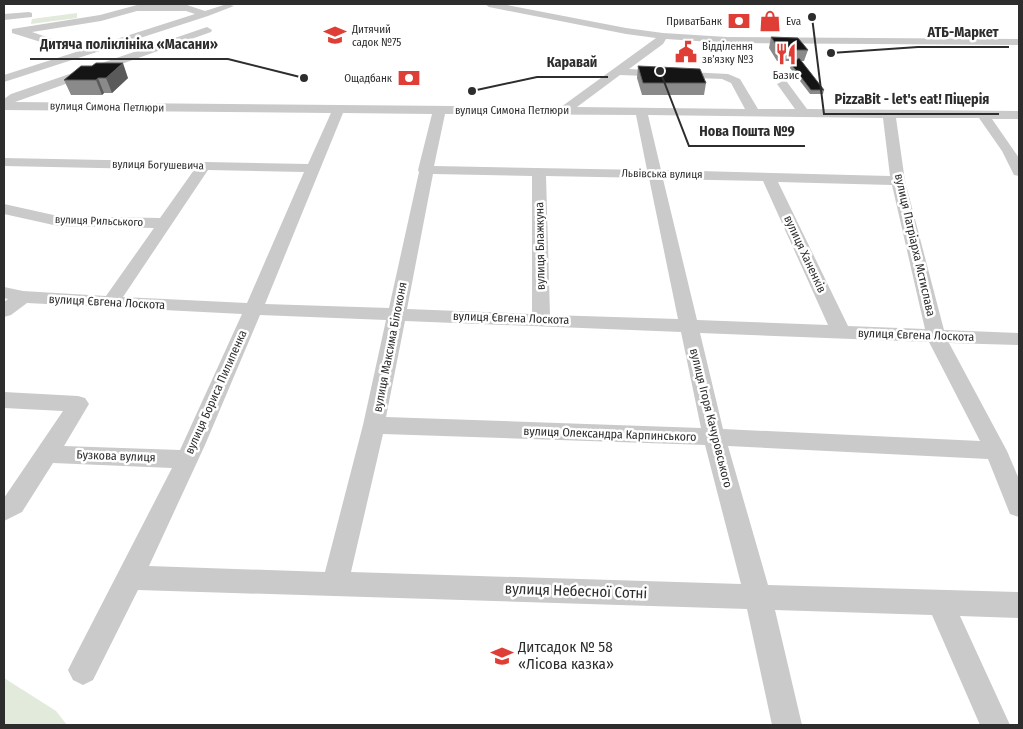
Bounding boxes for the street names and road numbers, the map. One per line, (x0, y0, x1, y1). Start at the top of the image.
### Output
street label: вулиця Симона Петлюри (50, 100, 164, 114)
street label: вулиця Симона Петлюри (455, 104, 569, 117)
street label: вулиця Богушевича (112, 158, 204, 172)
street label: Львівська вулиця (621, 167, 703, 181)
street label: вулиця Патріарха Мстислава (892, 172, 938, 318)
street label: вулиця Блажкуна (532, 202, 548, 290)
street label: вулиця Рильського (55, 213, 144, 229)
street label: вулиця Ханенків (781, 213, 829, 295)
street label: вулиця Максима Білоконя (371, 281, 409, 413)
street label: вулиця Євгена Лоскота (48, 292, 166, 312)
street label: вулиця Євгена Лоскота (453, 309, 570, 327)
street label: вулиця Євгена Лоскота (858, 326, 975, 344)
street label: вулиця Бориса Пилипенка (182, 328, 250, 456)
street label: вулиця Ігоря Качуровського (687, 347, 735, 489)
street label: вулиця Олександра Карпинського (523, 424, 697, 444)
street label: Бузкова вулиця (76, 448, 156, 464)
street label: вулиця Небесної Сотні (504, 580, 648, 602)

